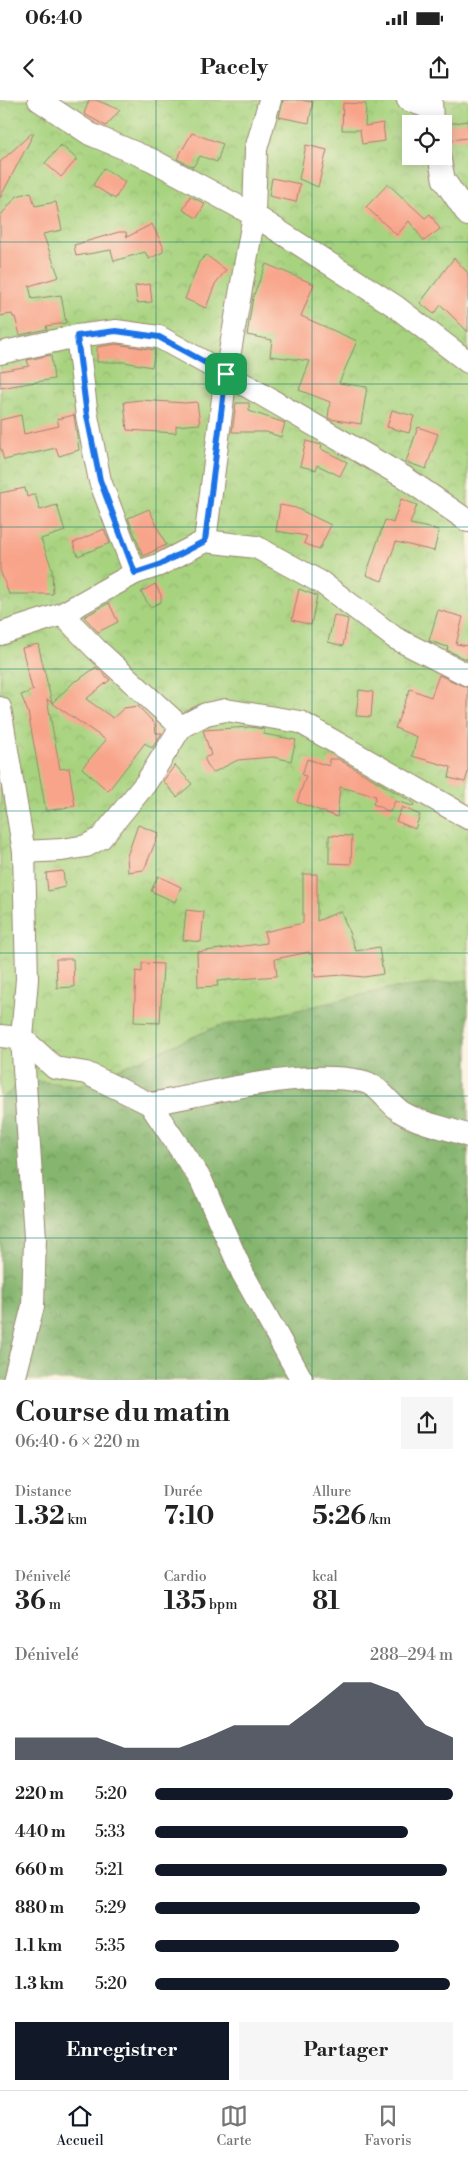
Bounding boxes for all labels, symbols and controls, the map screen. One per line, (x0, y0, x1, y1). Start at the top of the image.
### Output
text: 06:40 (25, 6, 83, 30)
icon: back (15, 54, 43, 82)
text: Pacely (200, 54, 268, 81)
icon: share (425, 54, 453, 82)
map controls (402, 115, 452, 165)
button: locate (402, 115, 452, 165)
pin (205, 353, 247, 395)
icon: arrive (212, 360, 240, 388)
text: Course du matin (15, 1395, 230, 1430)
button: share (401, 1397, 453, 1449)
text: 06:40 · 6 × 220 m (15, 1432, 140, 1452)
text: Distance (15, 1483, 72, 1501)
text: Durée (164, 1483, 203, 1501)
text: Allure (312, 1483, 351, 1501)
text: 1.32 (15, 1501, 65, 1532)
text: 7:10 (164, 1501, 215, 1532)
text: 5:26 (312, 1501, 366, 1532)
text: km (65, 1511, 87, 1529)
text: /km (366, 1511, 391, 1529)
text: Dénivelé (15, 1568, 71, 1586)
text: Cardio (164, 1568, 207, 1586)
text: kcal (312, 1568, 338, 1586)
text: 36 (15, 1586, 46, 1617)
text: 135 (164, 1586, 206, 1617)
text: 81 (312, 1586, 340, 1617)
text: m (46, 1596, 61, 1614)
text: bpm (206, 1596, 237, 1614)
text: Dénivelé (15, 1645, 79, 1665)
text: 288–294 m (370, 1645, 453, 1665)
text: 220 m (15, 1784, 64, 1804)
text: 5:20 (95, 1784, 127, 1804)
text: 440 m (15, 1822, 65, 1842)
text: 5:33 (95, 1822, 125, 1842)
text: 660 m (15, 1860, 64, 1880)
text: 5:21 (95, 1860, 124, 1880)
text: 880 m (15, 1898, 64, 1918)
text: 5:29 (95, 1898, 126, 1918)
text: 1.1 km (15, 1936, 62, 1956)
text: 5:35 (95, 1936, 125, 1956)
text: 1.3 km (15, 1974, 64, 1994)
text: 5:20 (95, 1974, 127, 1994)
button: Enregistrer (15, 2022, 229, 2080)
button: Partager (239, 2022, 453, 2080)
tab: Accueil (56, 2102, 104, 2150)
tab: Carte (217, 2102, 252, 2150)
tab: Favoris (365, 2102, 411, 2150)

